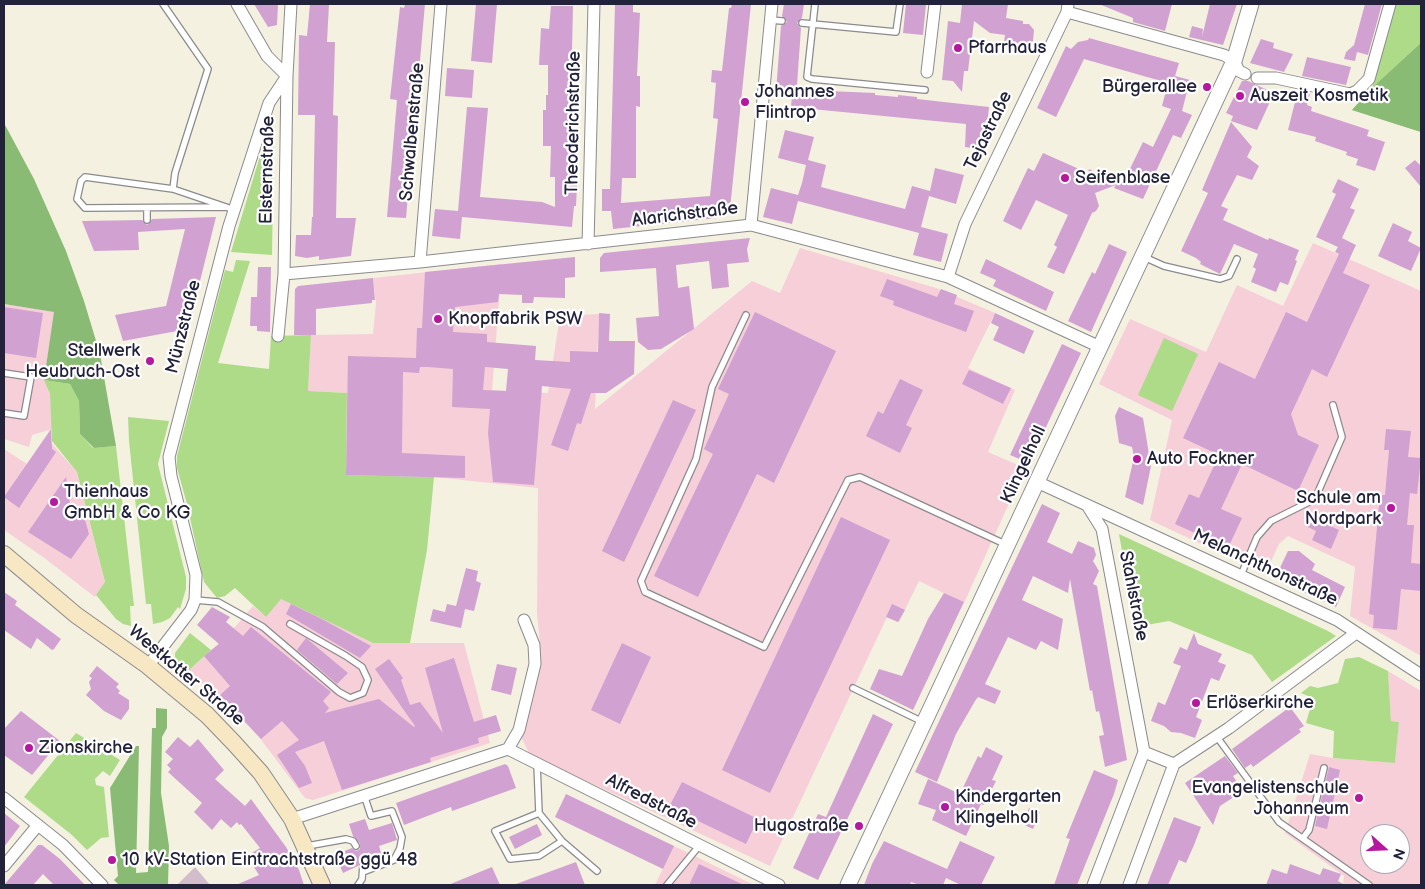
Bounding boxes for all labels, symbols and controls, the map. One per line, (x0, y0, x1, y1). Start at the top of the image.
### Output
place label: Pfarrhaus (968, 37, 1046, 59)
marker: Pfarrhaus (952, 42, 964, 54)
street label: Theoderichstraße (562, 51, 586, 195)
street label: Schwalbenstraße (396, 62, 430, 202)
place label: Bürgerallee (1102, 76, 1197, 98)
place label: Johannes Flintrop (755, 81, 834, 124)
marker: Bürgerallee (1201, 81, 1213, 93)
place label: Auszeit Kosmetik (1250, 85, 1388, 107)
street label: Tejastraße (961, 88, 1017, 174)
marker: Auszeit Kosmetik (1234, 90, 1246, 102)
marker: Johannes Flintrop (739, 96, 751, 108)
street label: Elsternstraße (256, 116, 280, 224)
place label: Seifenblase (1075, 167, 1170, 189)
marker: Seifenblase (1059, 172, 1071, 184)
street label: Alarichstraße (631, 198, 739, 232)
street label: Münzstraße (162, 278, 206, 376)
place label: Knopffabrik PSW (448, 308, 583, 330)
marker: Knopffabrik PSW (432, 313, 444, 325)
place label: Stellwerk Heubruch-Ost (25, 340, 140, 382)
marker: Stellwerk Heubruch-Ost (144, 355, 156, 367)
street label: Klingelholl (997, 423, 1051, 507)
place label: Auto Fockner (1147, 448, 1254, 470)
marker: Auto Fockner (1131, 453, 1143, 465)
place label: Thienhaus GmbH & Co KG (64, 481, 190, 524)
place label: Schule am Nordpark (1296, 487, 1381, 530)
marker: Thienhaus GmbH & Co KG (48, 496, 60, 508)
marker: Schule am Nordpark (1385, 502, 1397, 514)
street label: Melanchthonstraße (1189, 525, 1341, 611)
street label: Stahlstraße (1114, 549, 1152, 643)
street label: Westkotter Straße (124, 621, 248, 731)
place label: Erlöserkirche (1206, 692, 1314, 714)
marker: Erlöserkirche (1190, 697, 1202, 709)
place label: Zionskirche (39, 737, 133, 759)
marker: Zionskirche (23, 742, 35, 754)
street label: Alfredstraße (602, 770, 700, 834)
place label: Evangelistenschule Johanneum (1191, 777, 1349, 820)
place label: Kindergarten Klingelholl (955, 786, 1061, 829)
marker: Evangelistenschule Johanneum (1353, 792, 1365, 804)
marker: Kindergarten Klingelholl (939, 801, 951, 813)
place label: Hugostraße (754, 815, 849, 837)
marker: Hugostraße (853, 820, 865, 832)
north arrow (1360, 824, 1410, 874)
text: N (1389, 846, 1408, 862)
place label: 10 kV-Station Eintrachtstraße ggü 48 (122, 849, 417, 871)
marker: 10 kV-Station Eintrachtstraße ggü 48 (106, 854, 118, 866)

